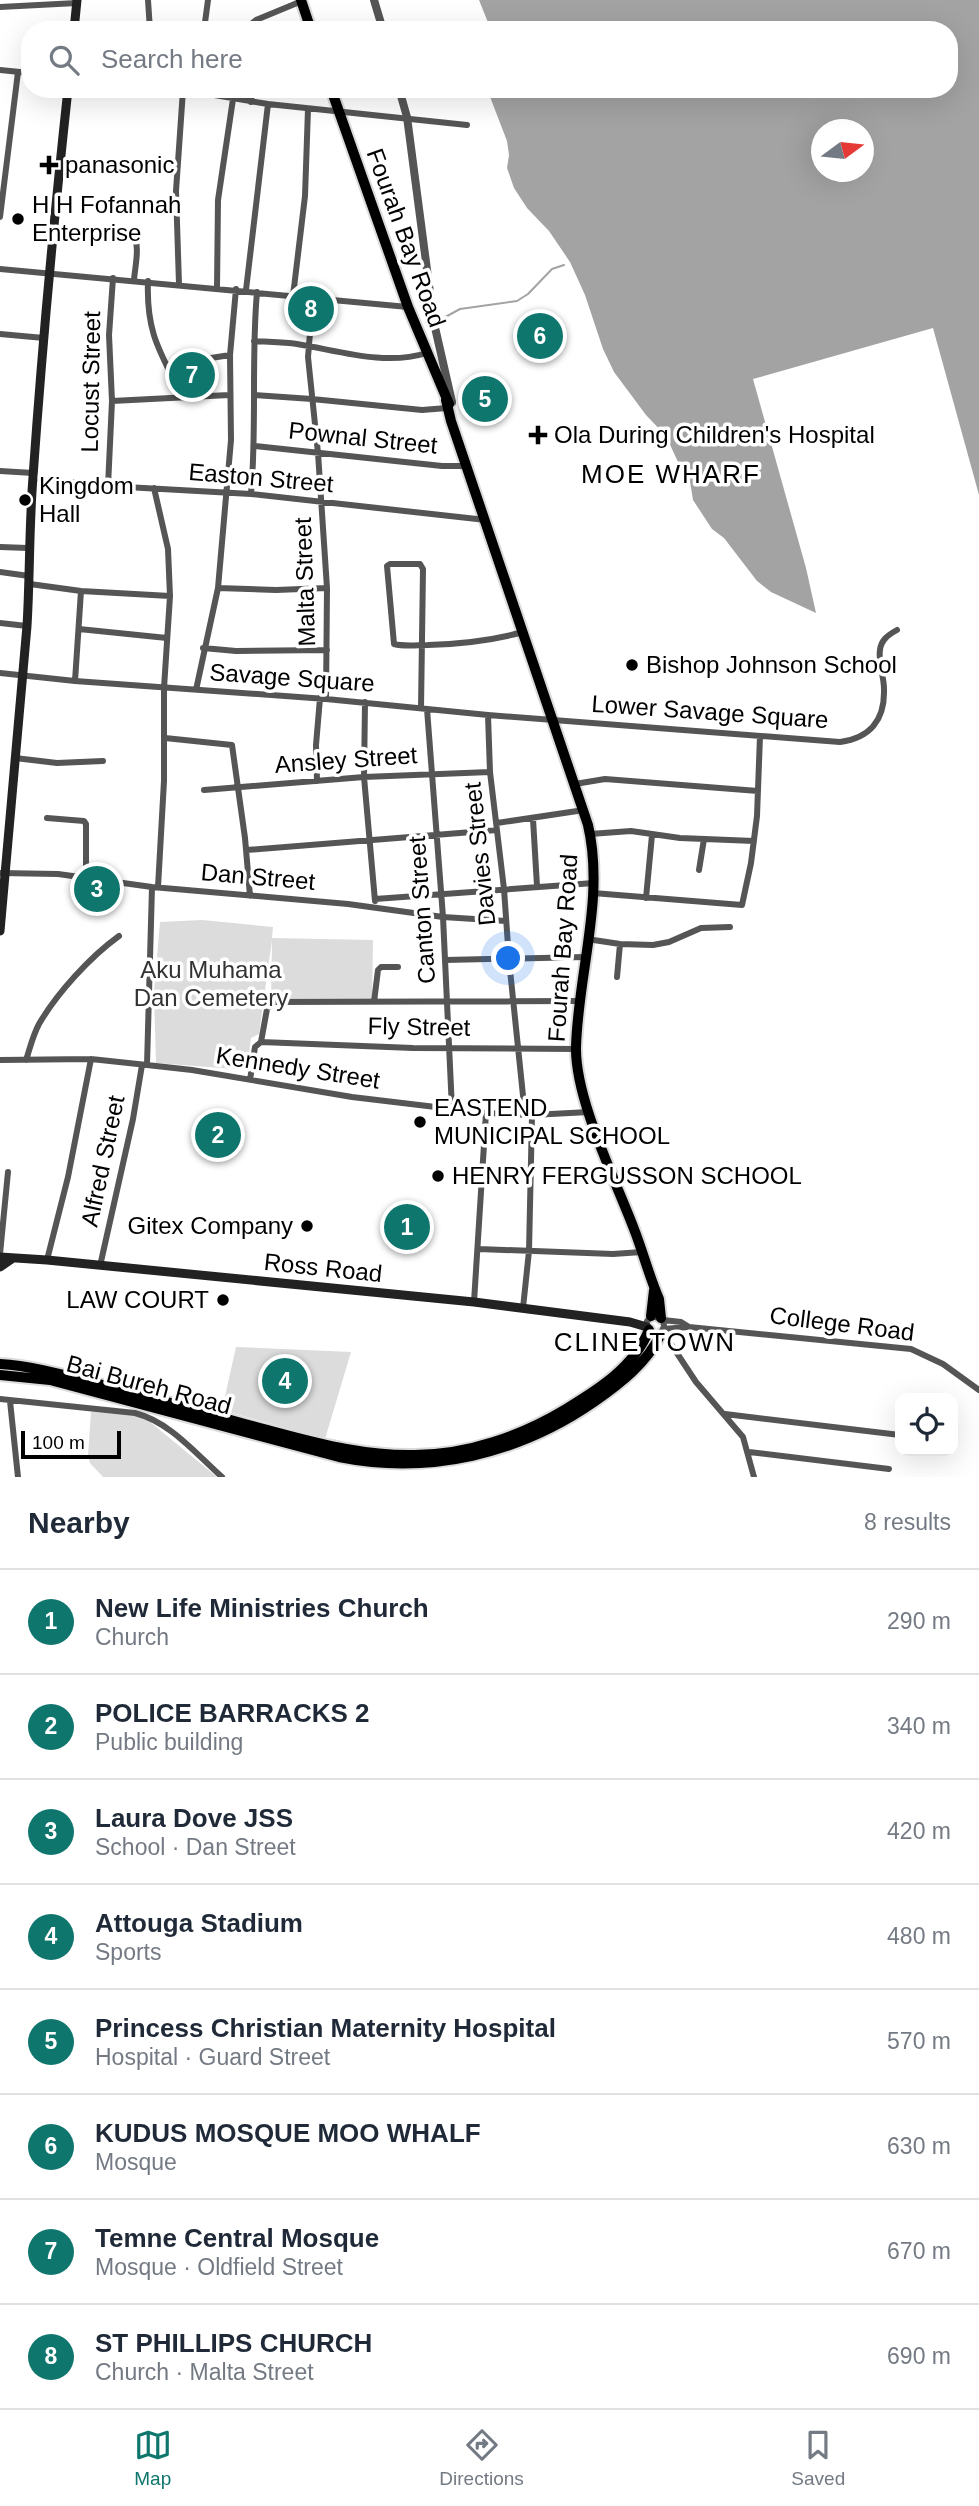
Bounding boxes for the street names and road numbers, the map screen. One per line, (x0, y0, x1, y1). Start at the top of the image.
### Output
street label: Fourah Bay Road (362, 145, 451, 331)
street label: Locust Street (76, 311, 105, 453)
street label: Pownal Street (287, 416, 439, 459)
street label: Easton Street (187, 458, 335, 497)
street label: Malta Street (289, 517, 320, 647)
street label: Savage Square (209, 658, 376, 697)
street label: Lower Savage Square (591, 690, 829, 733)
street label: Ansley Street (274, 741, 418, 778)
street label: Davies Street (459, 781, 500, 927)
street label: Canton Street (403, 835, 440, 985)
street label: Fourah Bay Road (542, 853, 583, 1043)
street label: Dan Street (200, 858, 317, 895)
street label: Fly Street (367, 1012, 471, 1041)
street label: Kennedy Street (214, 1041, 382, 1094)
street label: Alfred Street (75, 1093, 130, 1229)
street label: Ross Road (263, 1248, 384, 1287)
street label: College Road (768, 1301, 916, 1346)
street label: Bai Bureh Road (64, 1350, 234, 1419)

